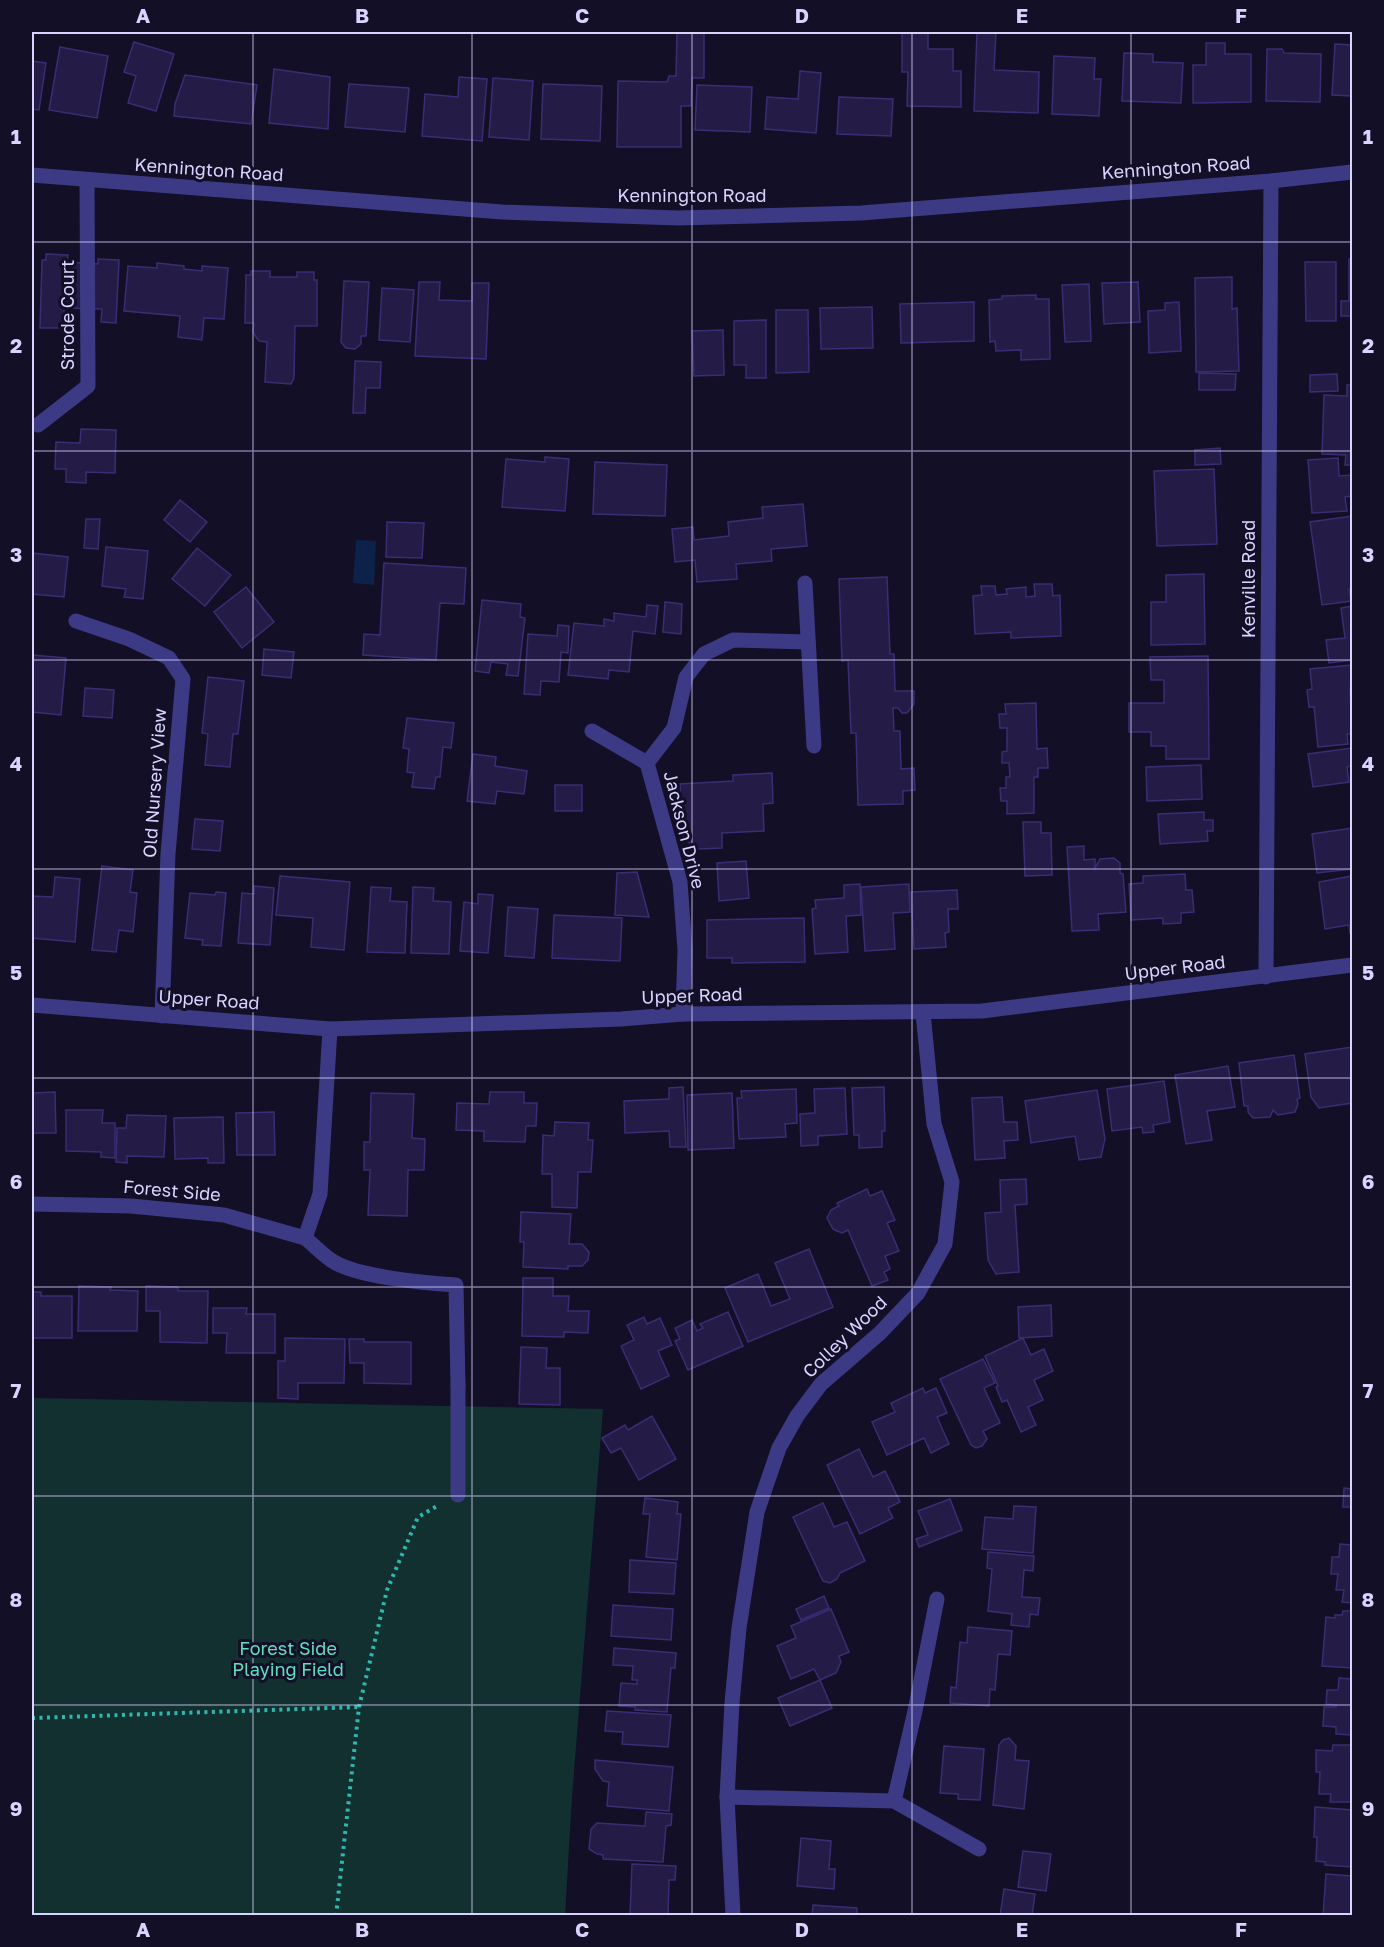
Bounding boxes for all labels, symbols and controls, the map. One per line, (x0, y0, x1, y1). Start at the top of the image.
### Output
text: A (136, 3, 150, 27)
text: B (355, 3, 369, 27)
text: C (575, 3, 589, 27)
text: D (795, 3, 809, 27)
text: E (1016, 3, 1028, 27)
text: F (1235, 3, 1247, 27)
text: 1 (11, 124, 21, 148)
text: 1 (1363, 124, 1373, 148)
street label: Kennington Road (1101, 151, 1251, 183)
street label: Kennington Road (134, 153, 284, 185)
street label: Kennington Road (617, 184, 767, 206)
street label: Strode Court (56, 260, 78, 370)
text: 2 (10, 333, 22, 357)
text: 2 (1362, 333, 1374, 357)
street label: Kenville Road (1237, 520, 1259, 638)
text: 3 (10, 542, 22, 566)
text: 3 (1362, 542, 1374, 566)
street label: Old Nursery View (138, 707, 170, 858)
text: 4 (10, 751, 22, 775)
text: 4 (1362, 751, 1374, 775)
street label: Jackson Drive (660, 769, 710, 891)
street label: Upper Road (1123, 950, 1227, 984)
text: 5 (10, 960, 22, 984)
text: 5 (1362, 960, 1374, 984)
street label: Upper Road (641, 982, 743, 1008)
street label: Upper Road (158, 984, 260, 1014)
text: 6 (10, 1169, 22, 1193)
text: 6 (1362, 1169, 1374, 1193)
street label: Forest Side (122, 1175, 222, 1205)
street label: Colley Wood (798, 1291, 891, 1382)
text: 7 (11, 1378, 22, 1402)
text: 7 (1363, 1378, 1374, 1402)
text: 8 (10, 1587, 22, 1611)
text: 8 (1362, 1587, 1374, 1611)
park label: Forest Side Playing Field (232, 1637, 344, 1680)
text: 9 (10, 1796, 22, 1820)
text: 9 (1362, 1796, 1374, 1820)
text: A (136, 1917, 150, 1941)
text: B (355, 1917, 369, 1941)
text: C (575, 1917, 589, 1941)
text: D (795, 1917, 809, 1941)
text: E (1016, 1917, 1028, 1941)
text: F (1235, 1917, 1247, 1941)

